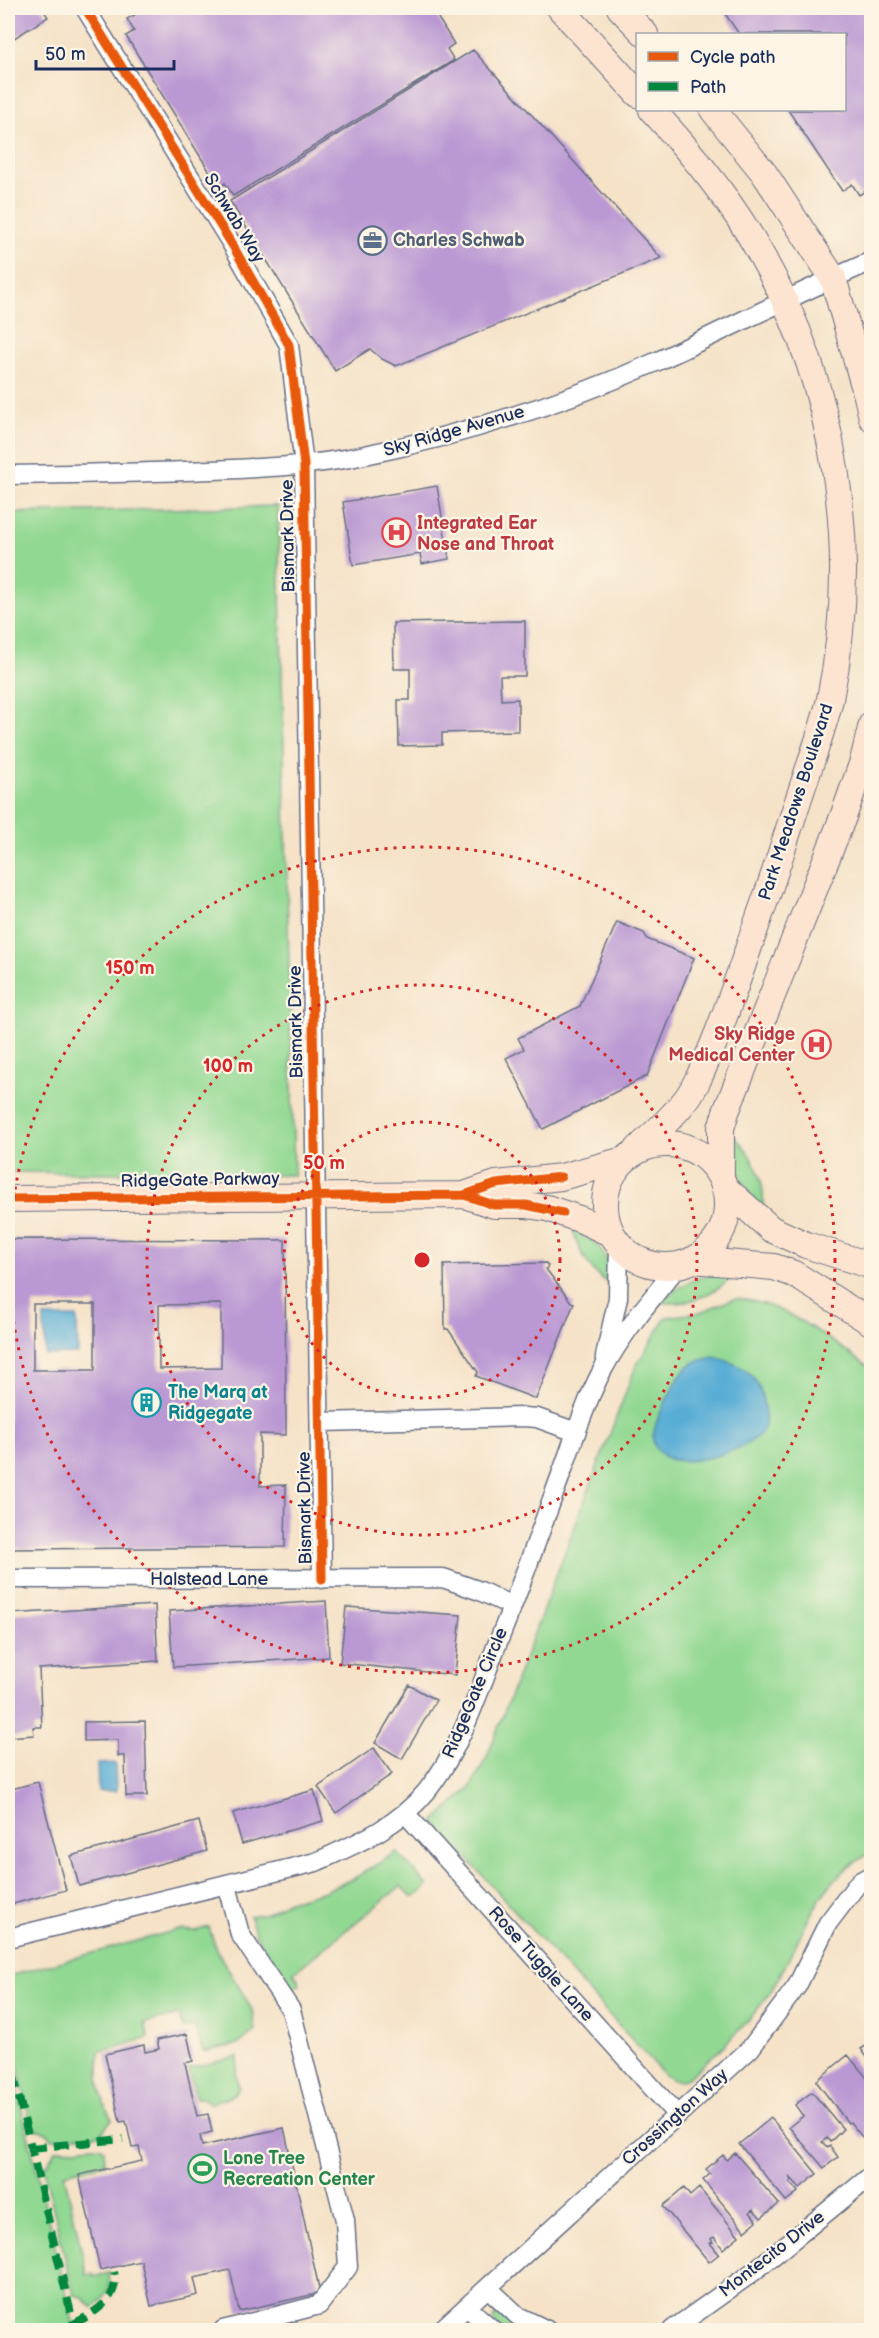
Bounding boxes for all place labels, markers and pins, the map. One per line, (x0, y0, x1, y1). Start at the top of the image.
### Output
office icon: Charles Schwab (356, 224, 388, 256)
place label: Charles Schwab (393, 230, 525, 251)
place label: Integrated Ear Nose and Throat (417, 513, 554, 555)
hospital icon: Integrated Ear Nose and Throat (380, 517, 412, 549)
place label: Sky Ridge Medical Center (668, 1024, 796, 1066)
hospital icon: Sky Ridge Medical Center (800, 1028, 832, 1060)
centre of rings (412, 1250, 432, 1270)
place label: The Marq at Ridgegate (168, 1382, 267, 1424)
building icon: The Marq at Ridgegate (131, 1386, 163, 1418)
place label: Lone Tree Recreation Center (223, 2148, 376, 2190)
sports icon: Lone Tree Recreation Center (186, 2152, 218, 2184)

